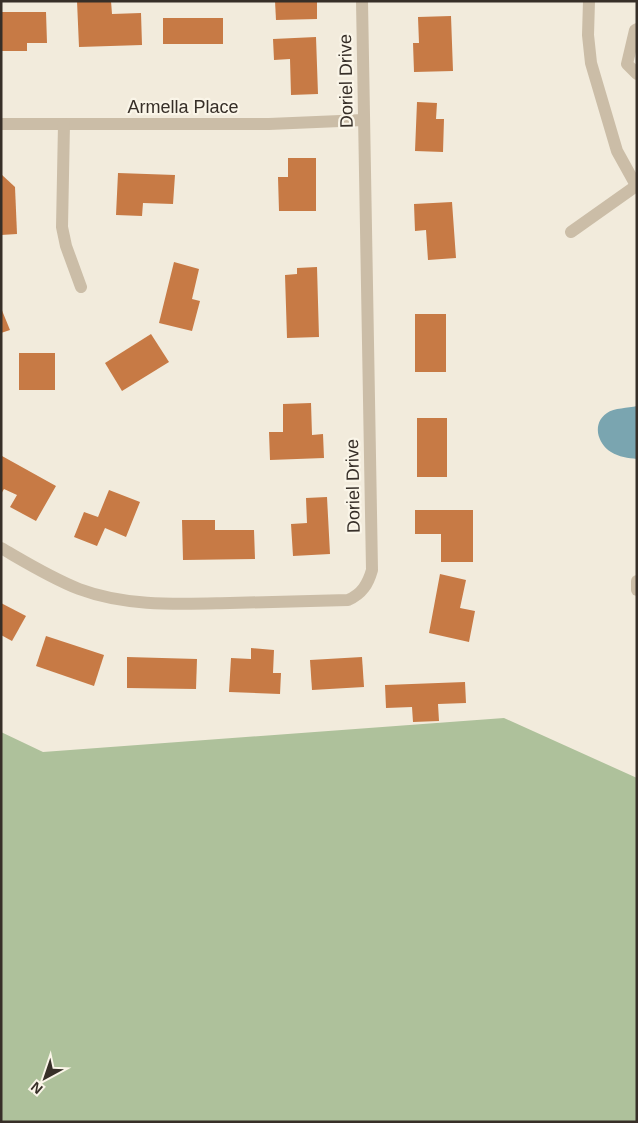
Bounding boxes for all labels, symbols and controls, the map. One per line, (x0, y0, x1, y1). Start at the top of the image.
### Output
street label: Doriel Drive (335, 34, 357, 128)
street label: Armella Place (127, 97, 239, 117)
street label: Doriel Drive (342, 439, 364, 533)
north arrow (20, 1053, 70, 1103)
text: N (28, 1079, 46, 1097)

